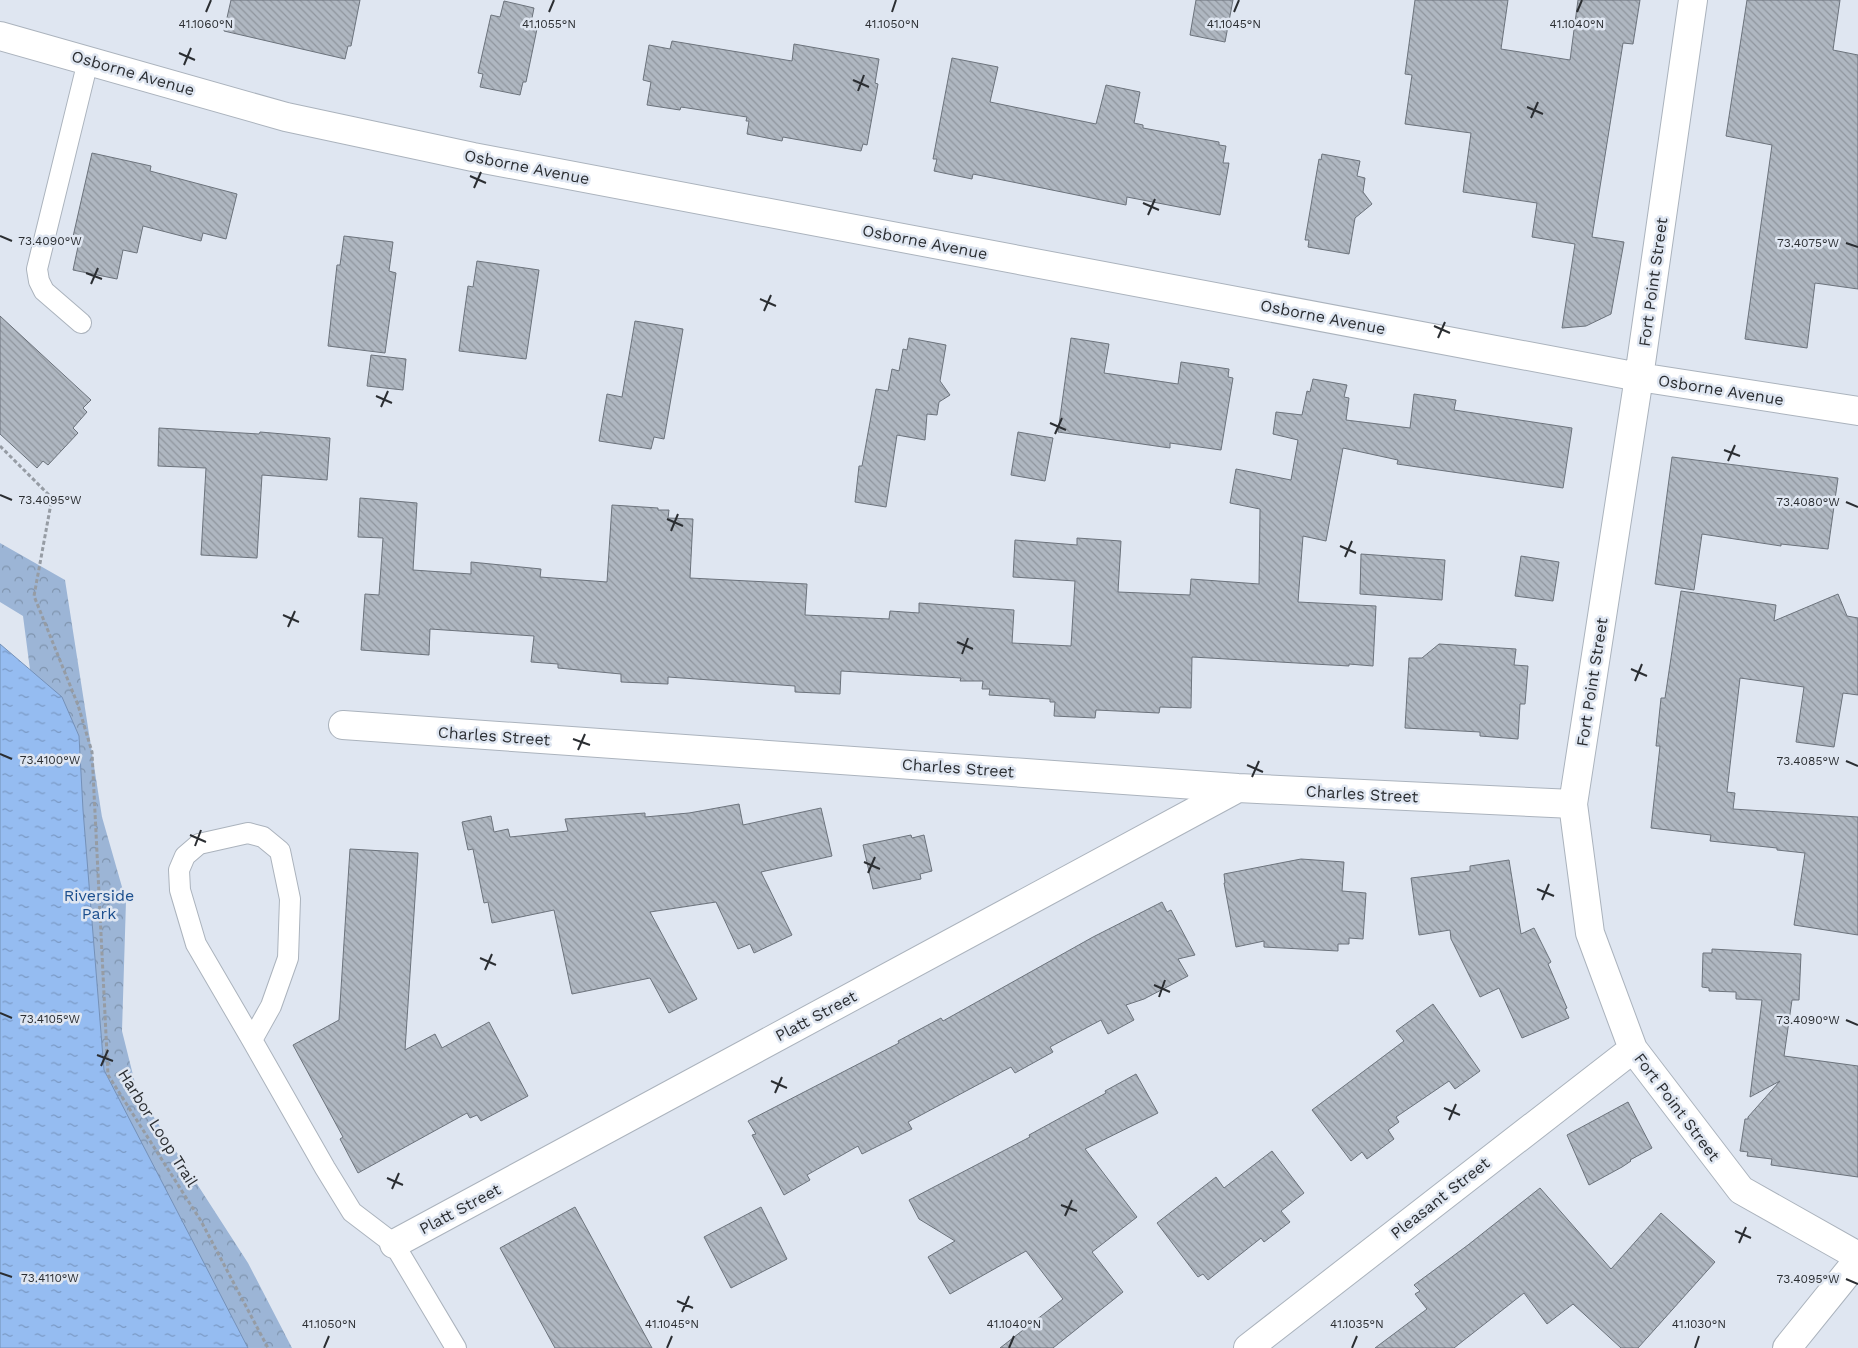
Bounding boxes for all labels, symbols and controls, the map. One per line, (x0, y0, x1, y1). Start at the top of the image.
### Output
text: 41.1060°N (179, 17, 233, 31)
text: 41.1055°N (522, 17, 576, 31)
text: 41.1050°N (865, 17, 919, 31)
text: 41.1045°N (1207, 17, 1261, 31)
text: 41.1040°N (1550, 17, 1604, 31)
street label: Osborne Avenue (69, 46, 197, 100)
street label: Osborne Avenue (463, 146, 591, 188)
street label: Fort Point Street (1635, 216, 1672, 348)
street label: Osborne Avenue (861, 221, 989, 263)
text: 73.4090°W (18, 234, 82, 248)
text: 73.4075°W (1777, 236, 1840, 250)
street label: Osborne Avenue (1259, 296, 1387, 338)
street label: Osborne Avenue (1657, 371, 1785, 409)
text: 73.4095°W (18, 493, 82, 507)
text: 73.4080°W (1776, 495, 1840, 509)
street label: Fort Point Street (1572, 616, 1612, 748)
street label: Charles Street (437, 723, 551, 749)
text: 73.4100°W (20, 753, 81, 767)
text: 73.4085°W (1776, 754, 1840, 768)
street label: Charles Street (901, 755, 1015, 781)
street label: Charles Street (1305, 782, 1419, 806)
park label: Riverside Park (64, 886, 134, 923)
street label: Platt Street (772, 986, 860, 1045)
text: 73.4105°W (20, 1012, 81, 1026)
text: 73.4090°W (1776, 1013, 1840, 1027)
street label: Fort Point Street (1630, 1049, 1724, 1165)
street label: Harbor Loop Trail (114, 1066, 202, 1190)
street label: Pleasant Street (1387, 1153, 1494, 1243)
street label: Platt Street (416, 1179, 504, 1238)
text: 73.4110°W (21, 1271, 79, 1285)
text: 73.4095°W (1776, 1272, 1840, 1286)
text: 41.1050°N (302, 1317, 356, 1331)
text: 41.1045°N (645, 1317, 699, 1331)
text: 41.1040°N (987, 1317, 1041, 1331)
text: 41.1035°N (1330, 1317, 1384, 1331)
text: 41.1030°N (1672, 1317, 1726, 1331)

